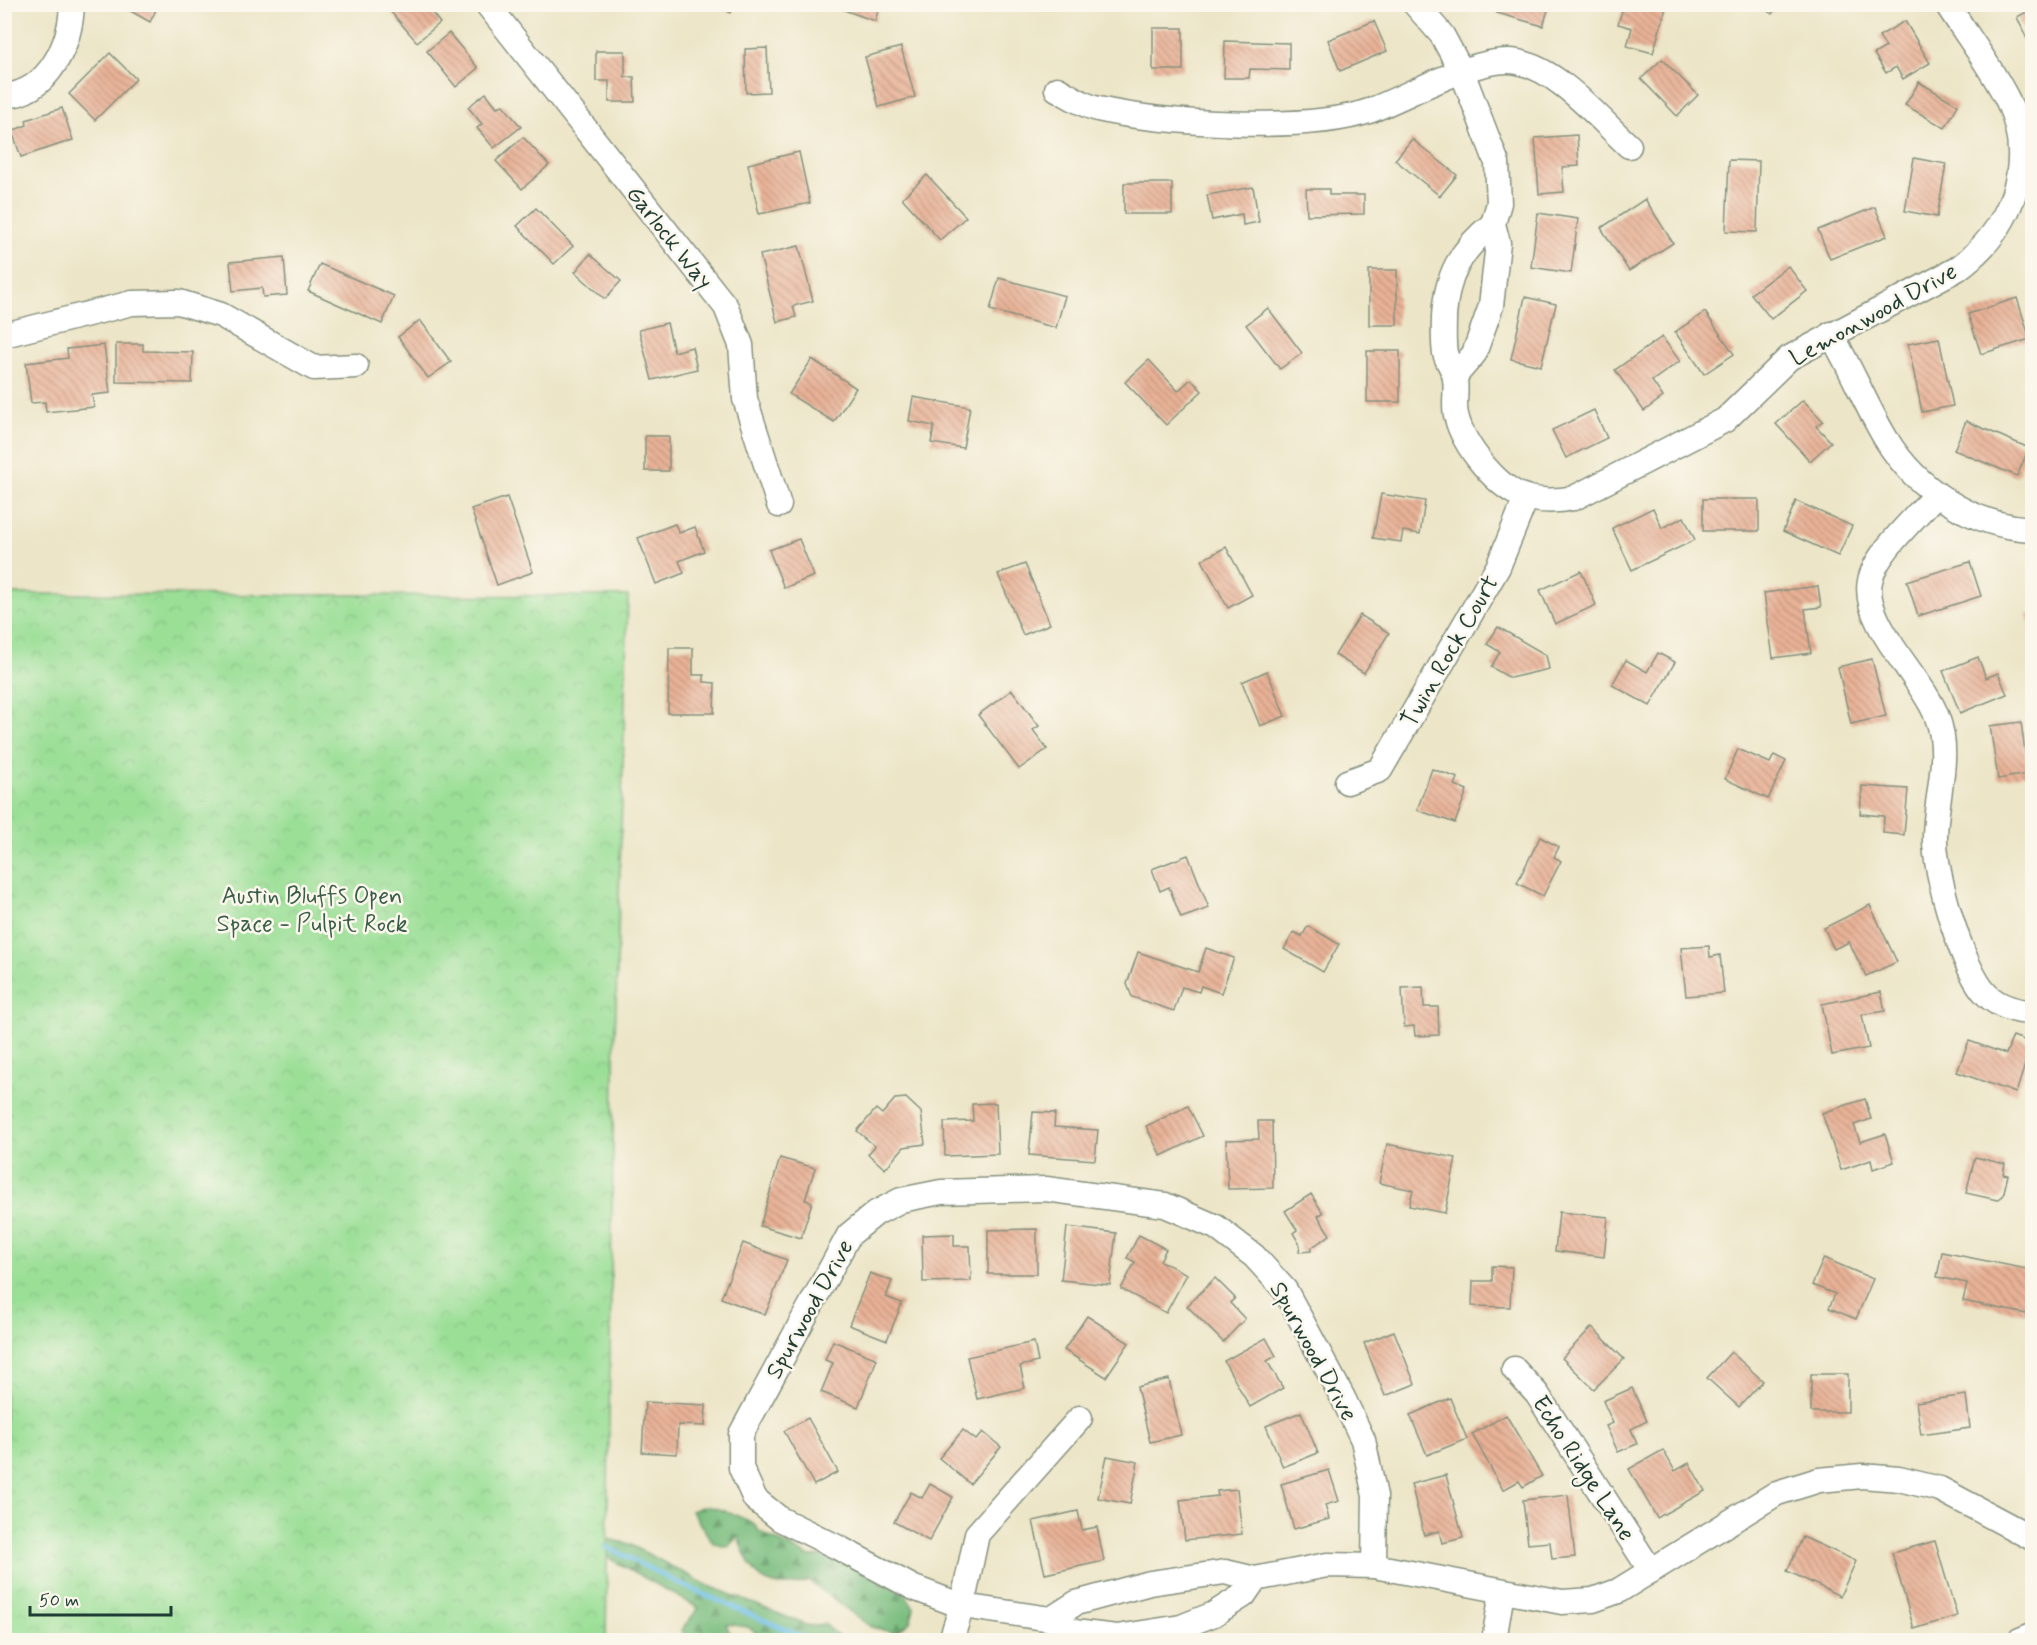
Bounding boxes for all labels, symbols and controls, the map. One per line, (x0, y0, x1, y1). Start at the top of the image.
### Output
street label: Garlock Way (619, 180, 719, 296)
street label: Lemonwood Drive (1784, 256, 1963, 374)
street label: Twin Rock Court (1394, 570, 1507, 734)
park label: Austin Bluffs Open Space - Pulpit Rock (216, 881, 408, 940)
street label: Spurwood Drive (759, 1234, 861, 1385)
street label: Spurwood Drive (1262, 1276, 1364, 1427)
street label: Echo Ridge Lane (1522, 1390, 1641, 1549)
scale bar (30, 1579, 171, 1617)
text: 50 m (39, 1589, 79, 1613)

